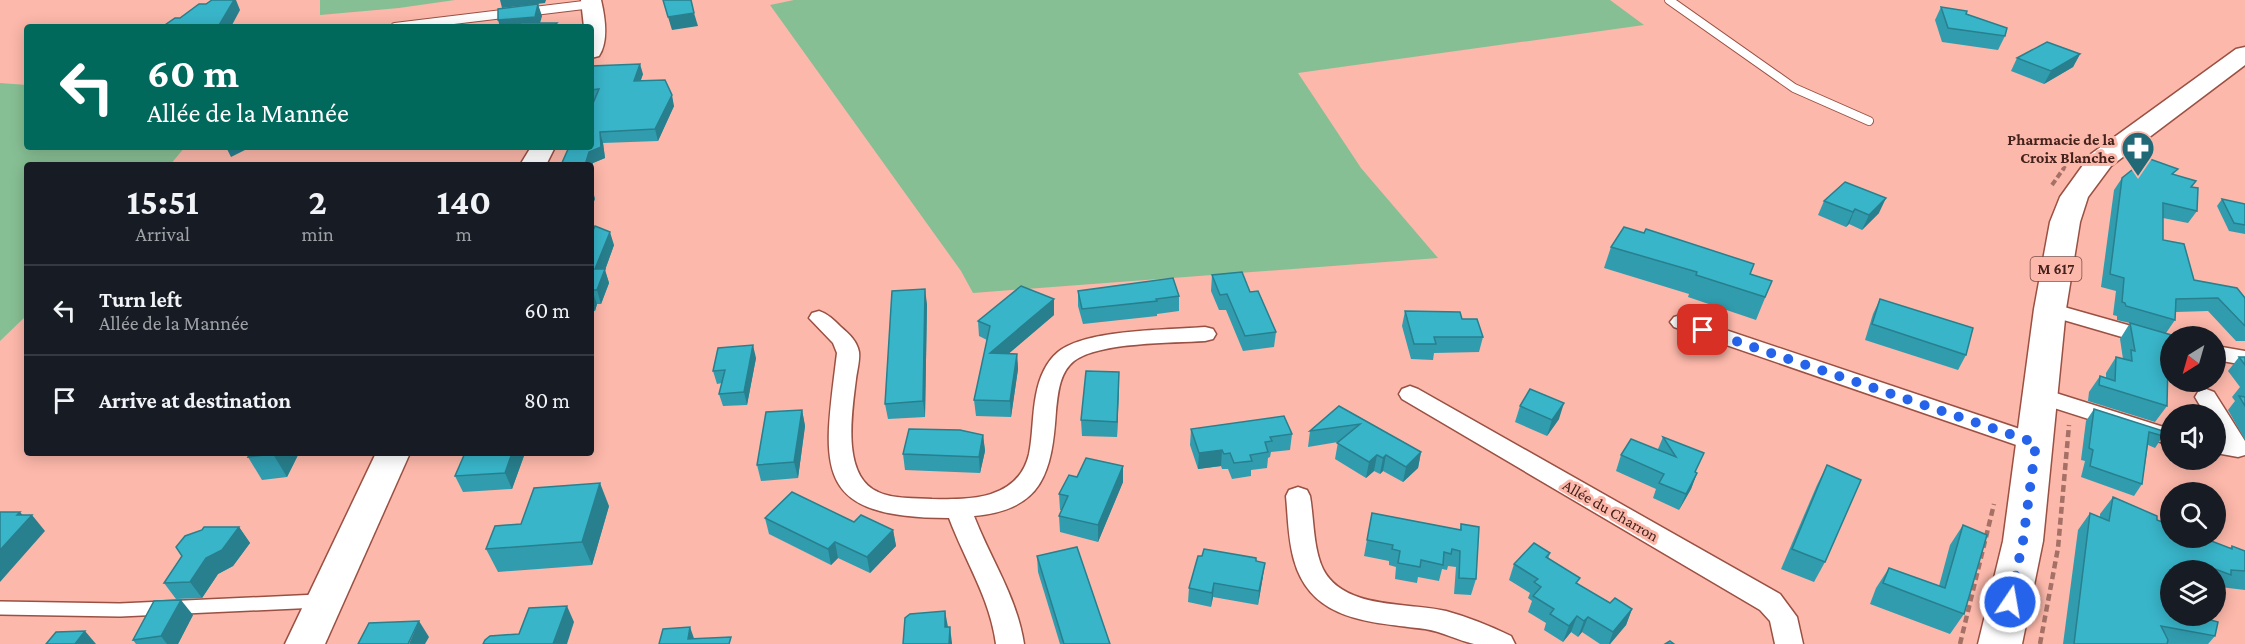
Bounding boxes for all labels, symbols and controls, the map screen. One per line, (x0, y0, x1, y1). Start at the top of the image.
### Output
icon: left (48, 48, 126, 126)
text: 60 m (147, 49, 239, 96)
text: Allée de la Mannée (147, 98, 349, 128)
pharmacy icon: Pharmacie de la Croix Blanche (2120, 130, 2156, 177)
place label: Pharmacie de la Croix Blanche (2007, 131, 2116, 166)
text: 15:51 (127, 182, 199, 222)
text: 2 (308, 182, 327, 222)
text: 140 (436, 182, 491, 222)
text: Arrival (136, 223, 190, 245)
text: min (302, 223, 334, 245)
text: m (456, 223, 472, 245)
road number: M 617 (2030, 257, 2082, 281)
text: Turn left (99, 287, 182, 312)
icon: left (48, 294, 81, 327)
text: 60 m (525, 298, 570, 323)
pin (1677, 304, 1728, 355)
text: Allée de la Mannée (99, 312, 248, 334)
icon: arrive (1686, 313, 1719, 346)
north arrow (2160, 326, 2226, 392)
map controls (2160, 326, 2226, 626)
icon: arrive (48, 384, 81, 417)
text: Arrive at destination (99, 388, 291, 413)
text: 80 m (524, 388, 570, 413)
button: sound (2160, 404, 2226, 470)
street label: Allée du Charron (1560, 476, 1662, 545)
button: search (2160, 482, 2226, 548)
button: layers (2160, 560, 2226, 626)
position arrow (1978, 570, 2042, 634)

